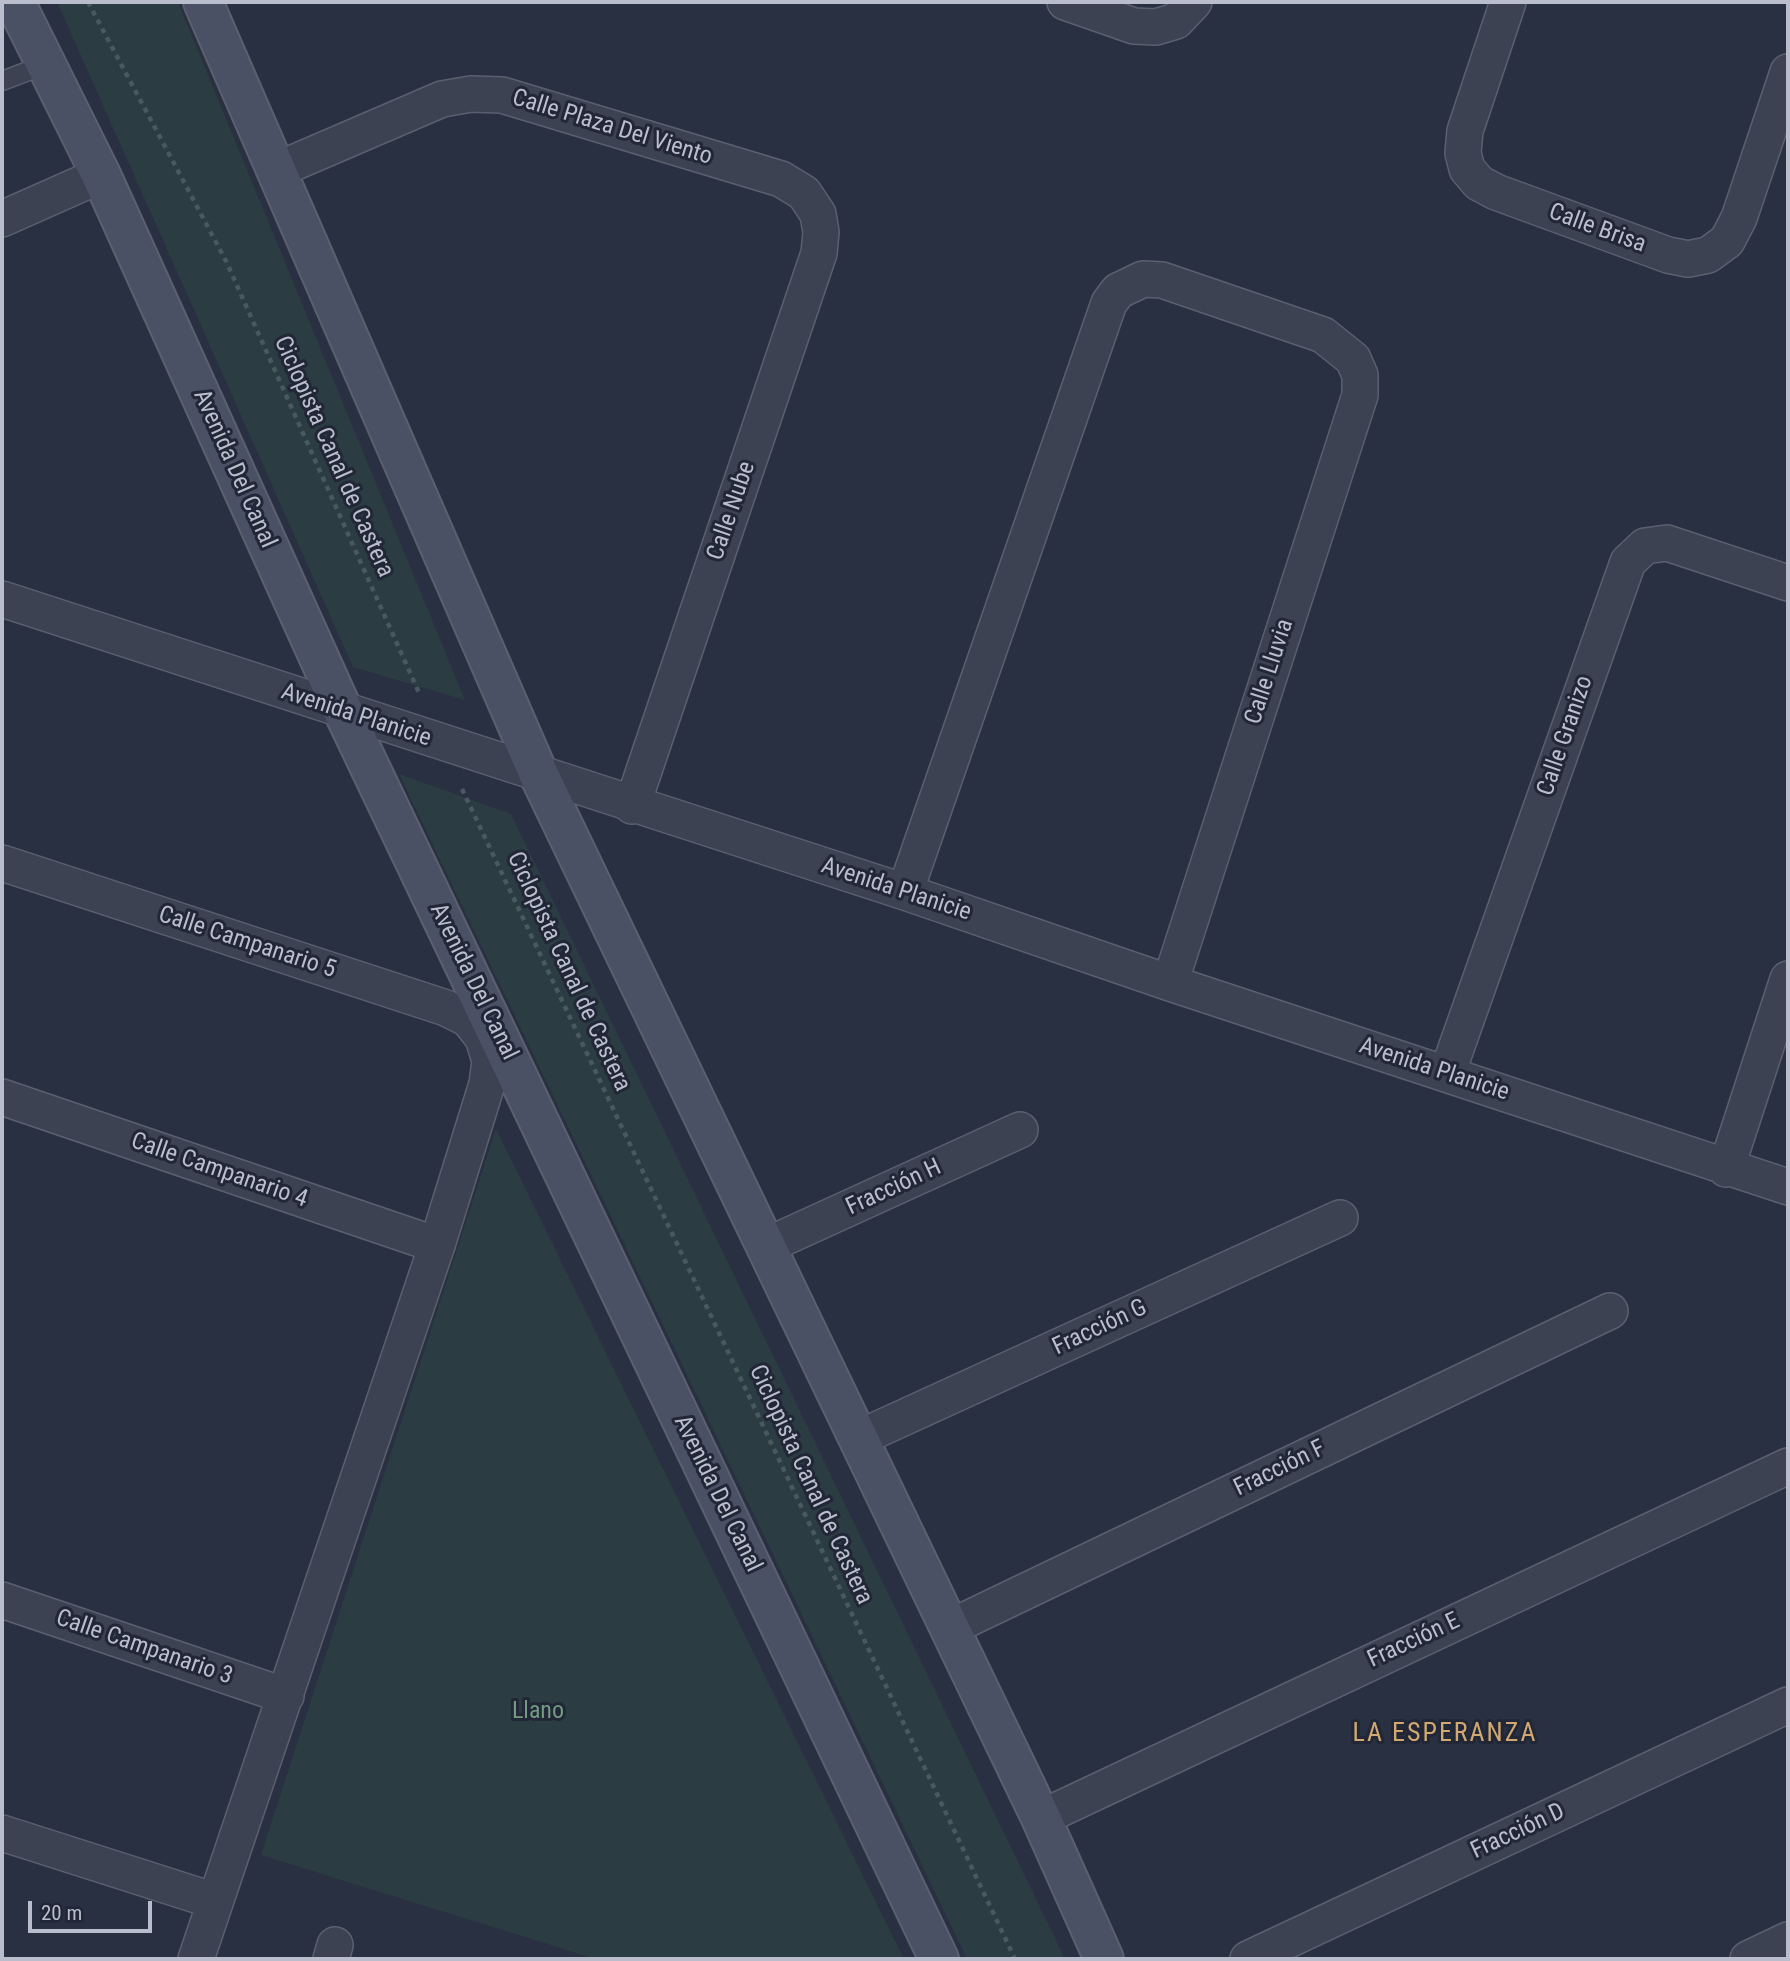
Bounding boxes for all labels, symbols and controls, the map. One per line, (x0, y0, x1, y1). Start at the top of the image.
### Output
street label: Calle Plaza Del Viento (509, 84, 715, 172)
street label: Calle Brisa (1545, 198, 1649, 260)
street label: Ciclopista Canal de Castera (267, 332, 399, 582)
street label: Avenida Del Canal (186, 385, 282, 553)
street label: Calle Nube (702, 458, 762, 564)
street label: Calle Lluvia (1240, 616, 1300, 728)
street label: Calle Granizo (1532, 672, 1600, 800)
street label: Avenida Planicie (277, 678, 435, 754)
street label: Ciclopista Canal de Castera (500, 848, 636, 1096)
street label: Avenida Planicie (817, 852, 975, 928)
street label: Avenida Del Canal (423, 899, 523, 1065)
street label: Calle Campanario 5 (155, 901, 339, 985)
street label: Avenida Planicie (1355, 1032, 1513, 1108)
street label: Calle Campanario 4 (127, 1127, 311, 1215)
street label: Fracción H (842, 1154, 946, 1222)
street label: Fracción G (1048, 1294, 1152, 1362)
street label: Ciclopista Canal de Castera (742, 1361, 878, 1609)
street label: Avenida Del Canal (667, 1411, 767, 1577)
street label: Fracción F (1230, 1435, 1330, 1503)
street label: Calle Campanario 3 (52, 1604, 236, 1692)
street label: Fracción E (1363, 1607, 1465, 1675)
park label: Llano (512, 1698, 564, 1726)
district label: LA ESPERANZA (1354, 1718, 1536, 1750)
street label: Fracción D (1467, 1798, 1569, 1866)
scale bar (32, 1888, 156, 1932)
text: 20 m (41, 1901, 82, 1925)

